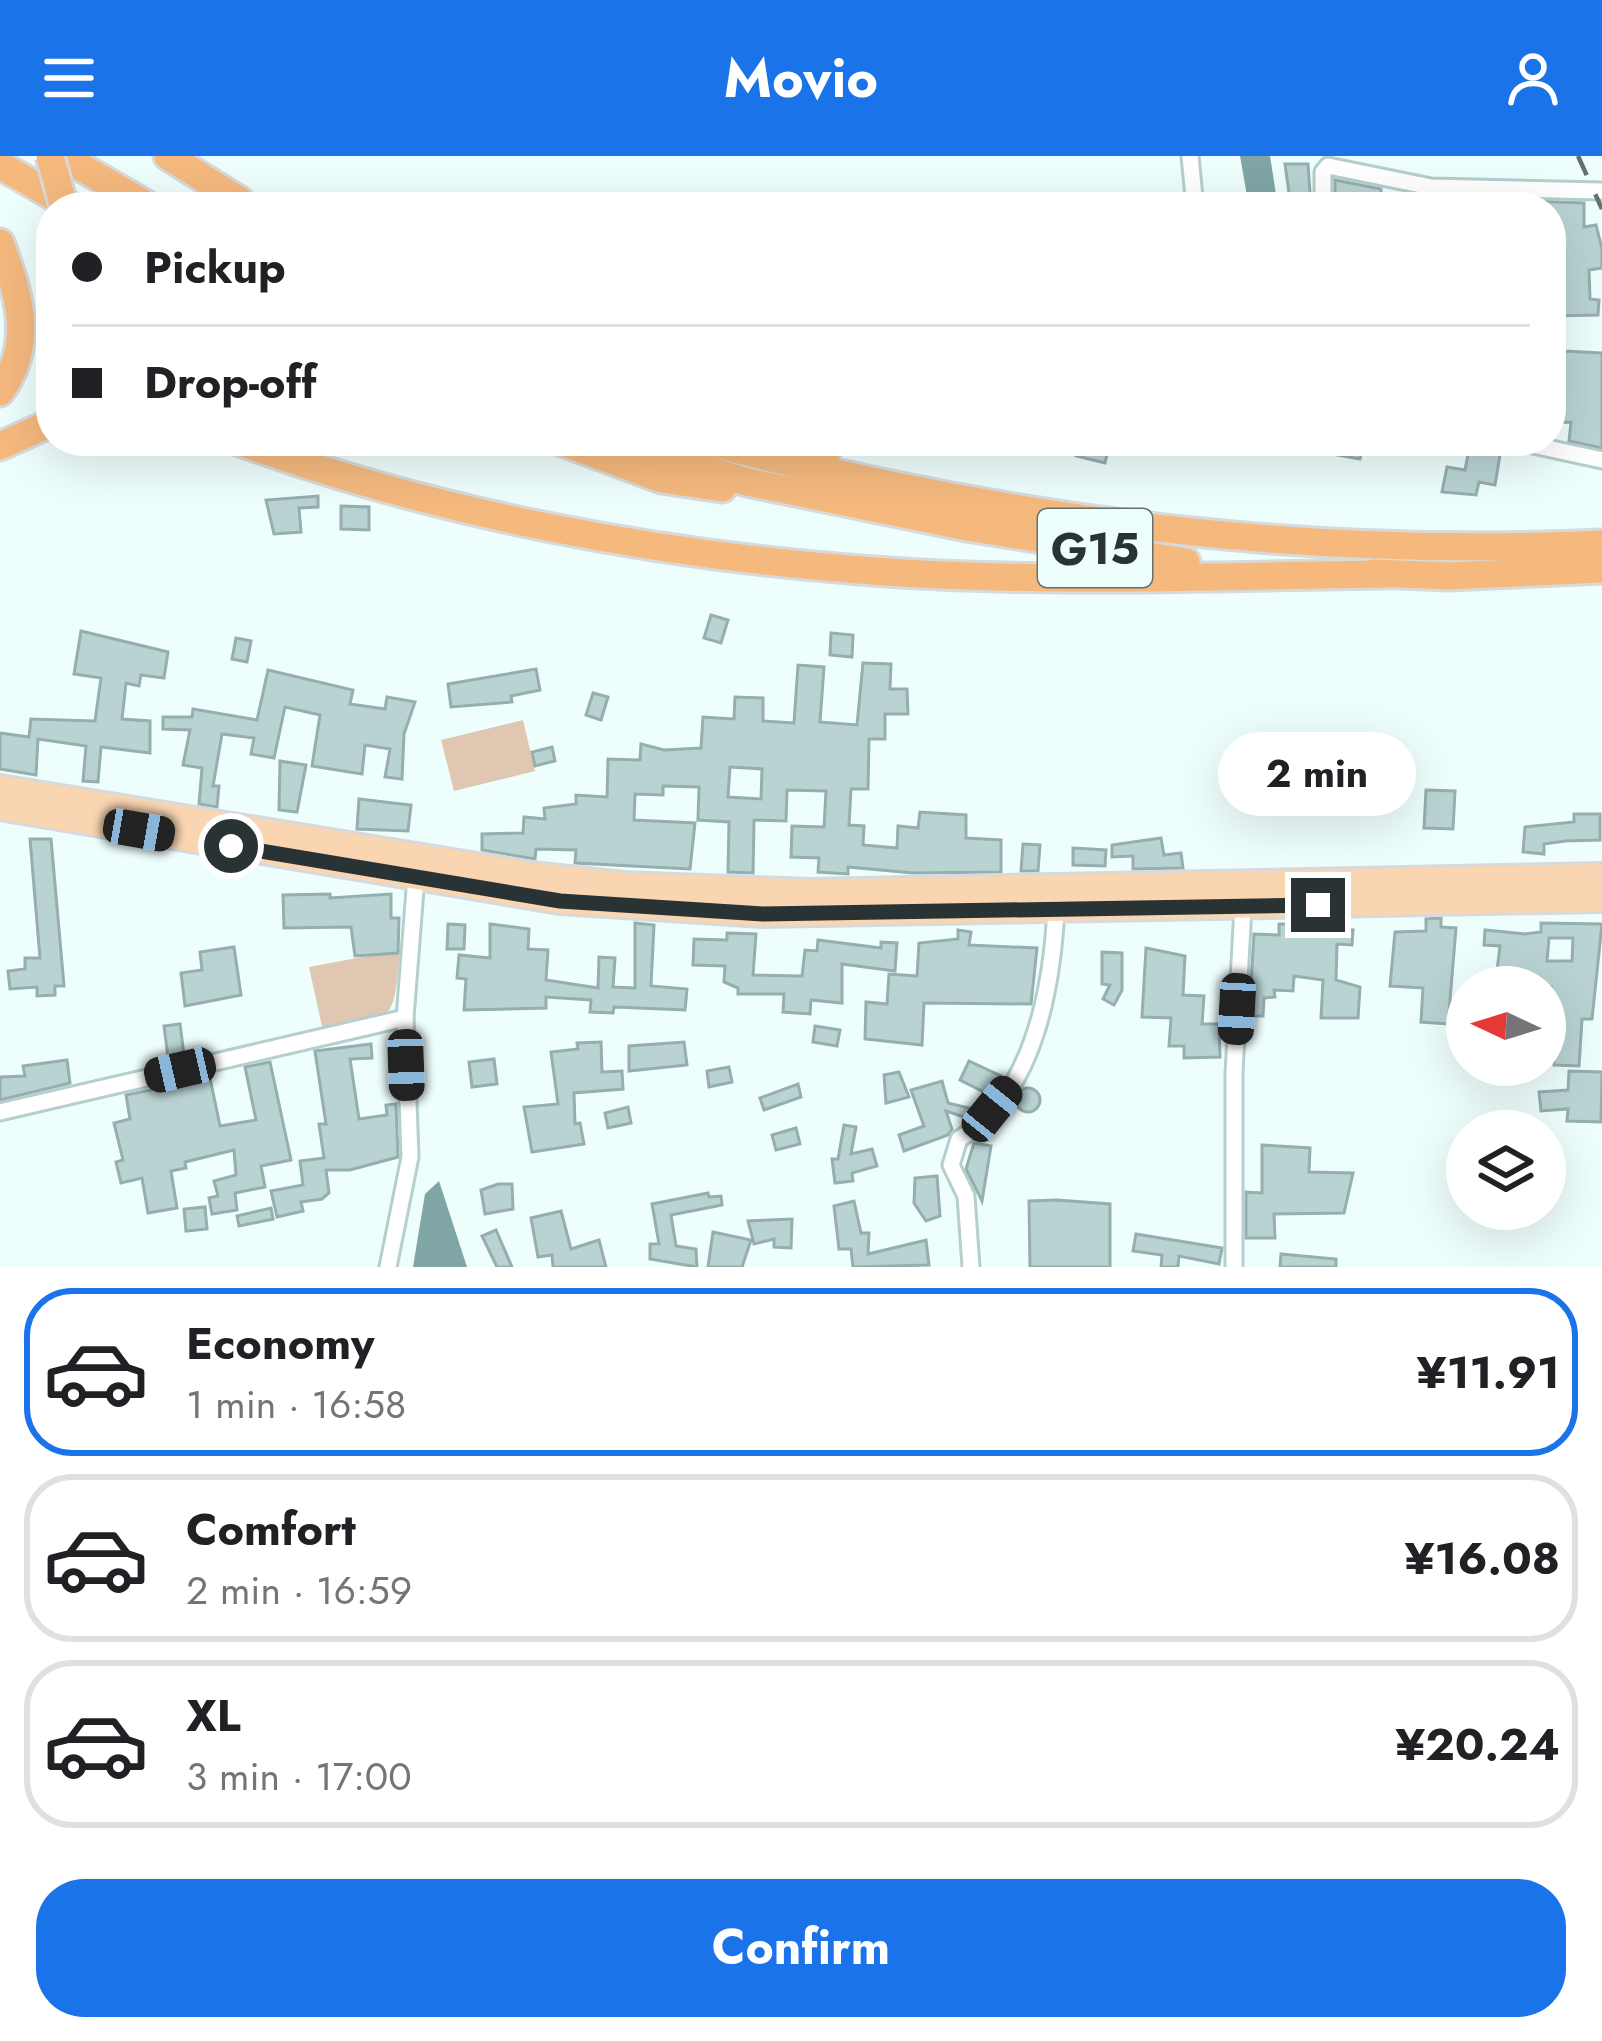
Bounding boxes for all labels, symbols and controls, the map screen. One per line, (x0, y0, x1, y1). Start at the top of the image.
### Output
text: Movio (724, 39, 878, 117)
icon: menu (36, 45, 102, 111)
icon: person (1500, 45, 1566, 111)
text: Pickup (144, 235, 286, 300)
text: Drop-off (144, 350, 317, 415)
road number: G15 (1038, 509, 1152, 587)
callout: 2 min (1219, 731, 1417, 815)
text: 2 min (1266, 745, 1368, 802)
car (100, 806, 178, 854)
route start (204, 819, 258, 873)
route end (1291, 878, 1345, 932)
north arrow (1446, 966, 1566, 1086)
map controls (1446, 966, 1566, 1230)
car (1217, 972, 1257, 1046)
car (387, 1028, 425, 1102)
car (141, 1044, 219, 1096)
car (955, 1070, 1029, 1148)
button: layers (1446, 1110, 1566, 1230)
text: Economy (186, 1311, 374, 1376)
icon: car (42, 1318, 150, 1426)
text: ¥11.91 (1417, 1340, 1560, 1405)
text: 1 min · 16:58 (186, 1376, 406, 1433)
text: Comfort (186, 1497, 356, 1562)
icon: car (42, 1504, 150, 1612)
text: ¥16.08 (1404, 1526, 1560, 1591)
text: 2 min · 16:59 (186, 1562, 412, 1619)
text: XL (186, 1683, 241, 1748)
icon: car (42, 1690, 150, 1798)
text: ¥20.24 (1395, 1712, 1560, 1777)
text: 3 min · 17:00 (186, 1748, 412, 1805)
button: Confirm (36, 1879, 1566, 2017)

